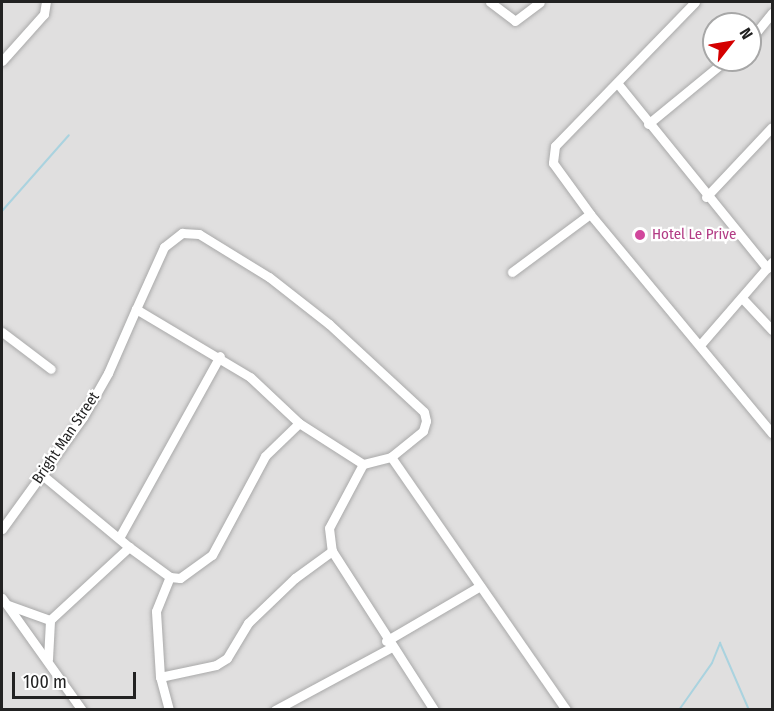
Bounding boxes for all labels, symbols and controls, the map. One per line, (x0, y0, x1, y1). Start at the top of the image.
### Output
north arrow (702, 12, 762, 72)
text: N (736, 24, 757, 43)
place label: Hotel Le Prive (652, 226, 736, 244)
marker: Hotel Le Prive (633, 228, 647, 242)
street label: Bright Man Street (29, 389, 103, 487)
scale bar (15, 660, 140, 698)
text: 100 m (23, 671, 67, 693)

